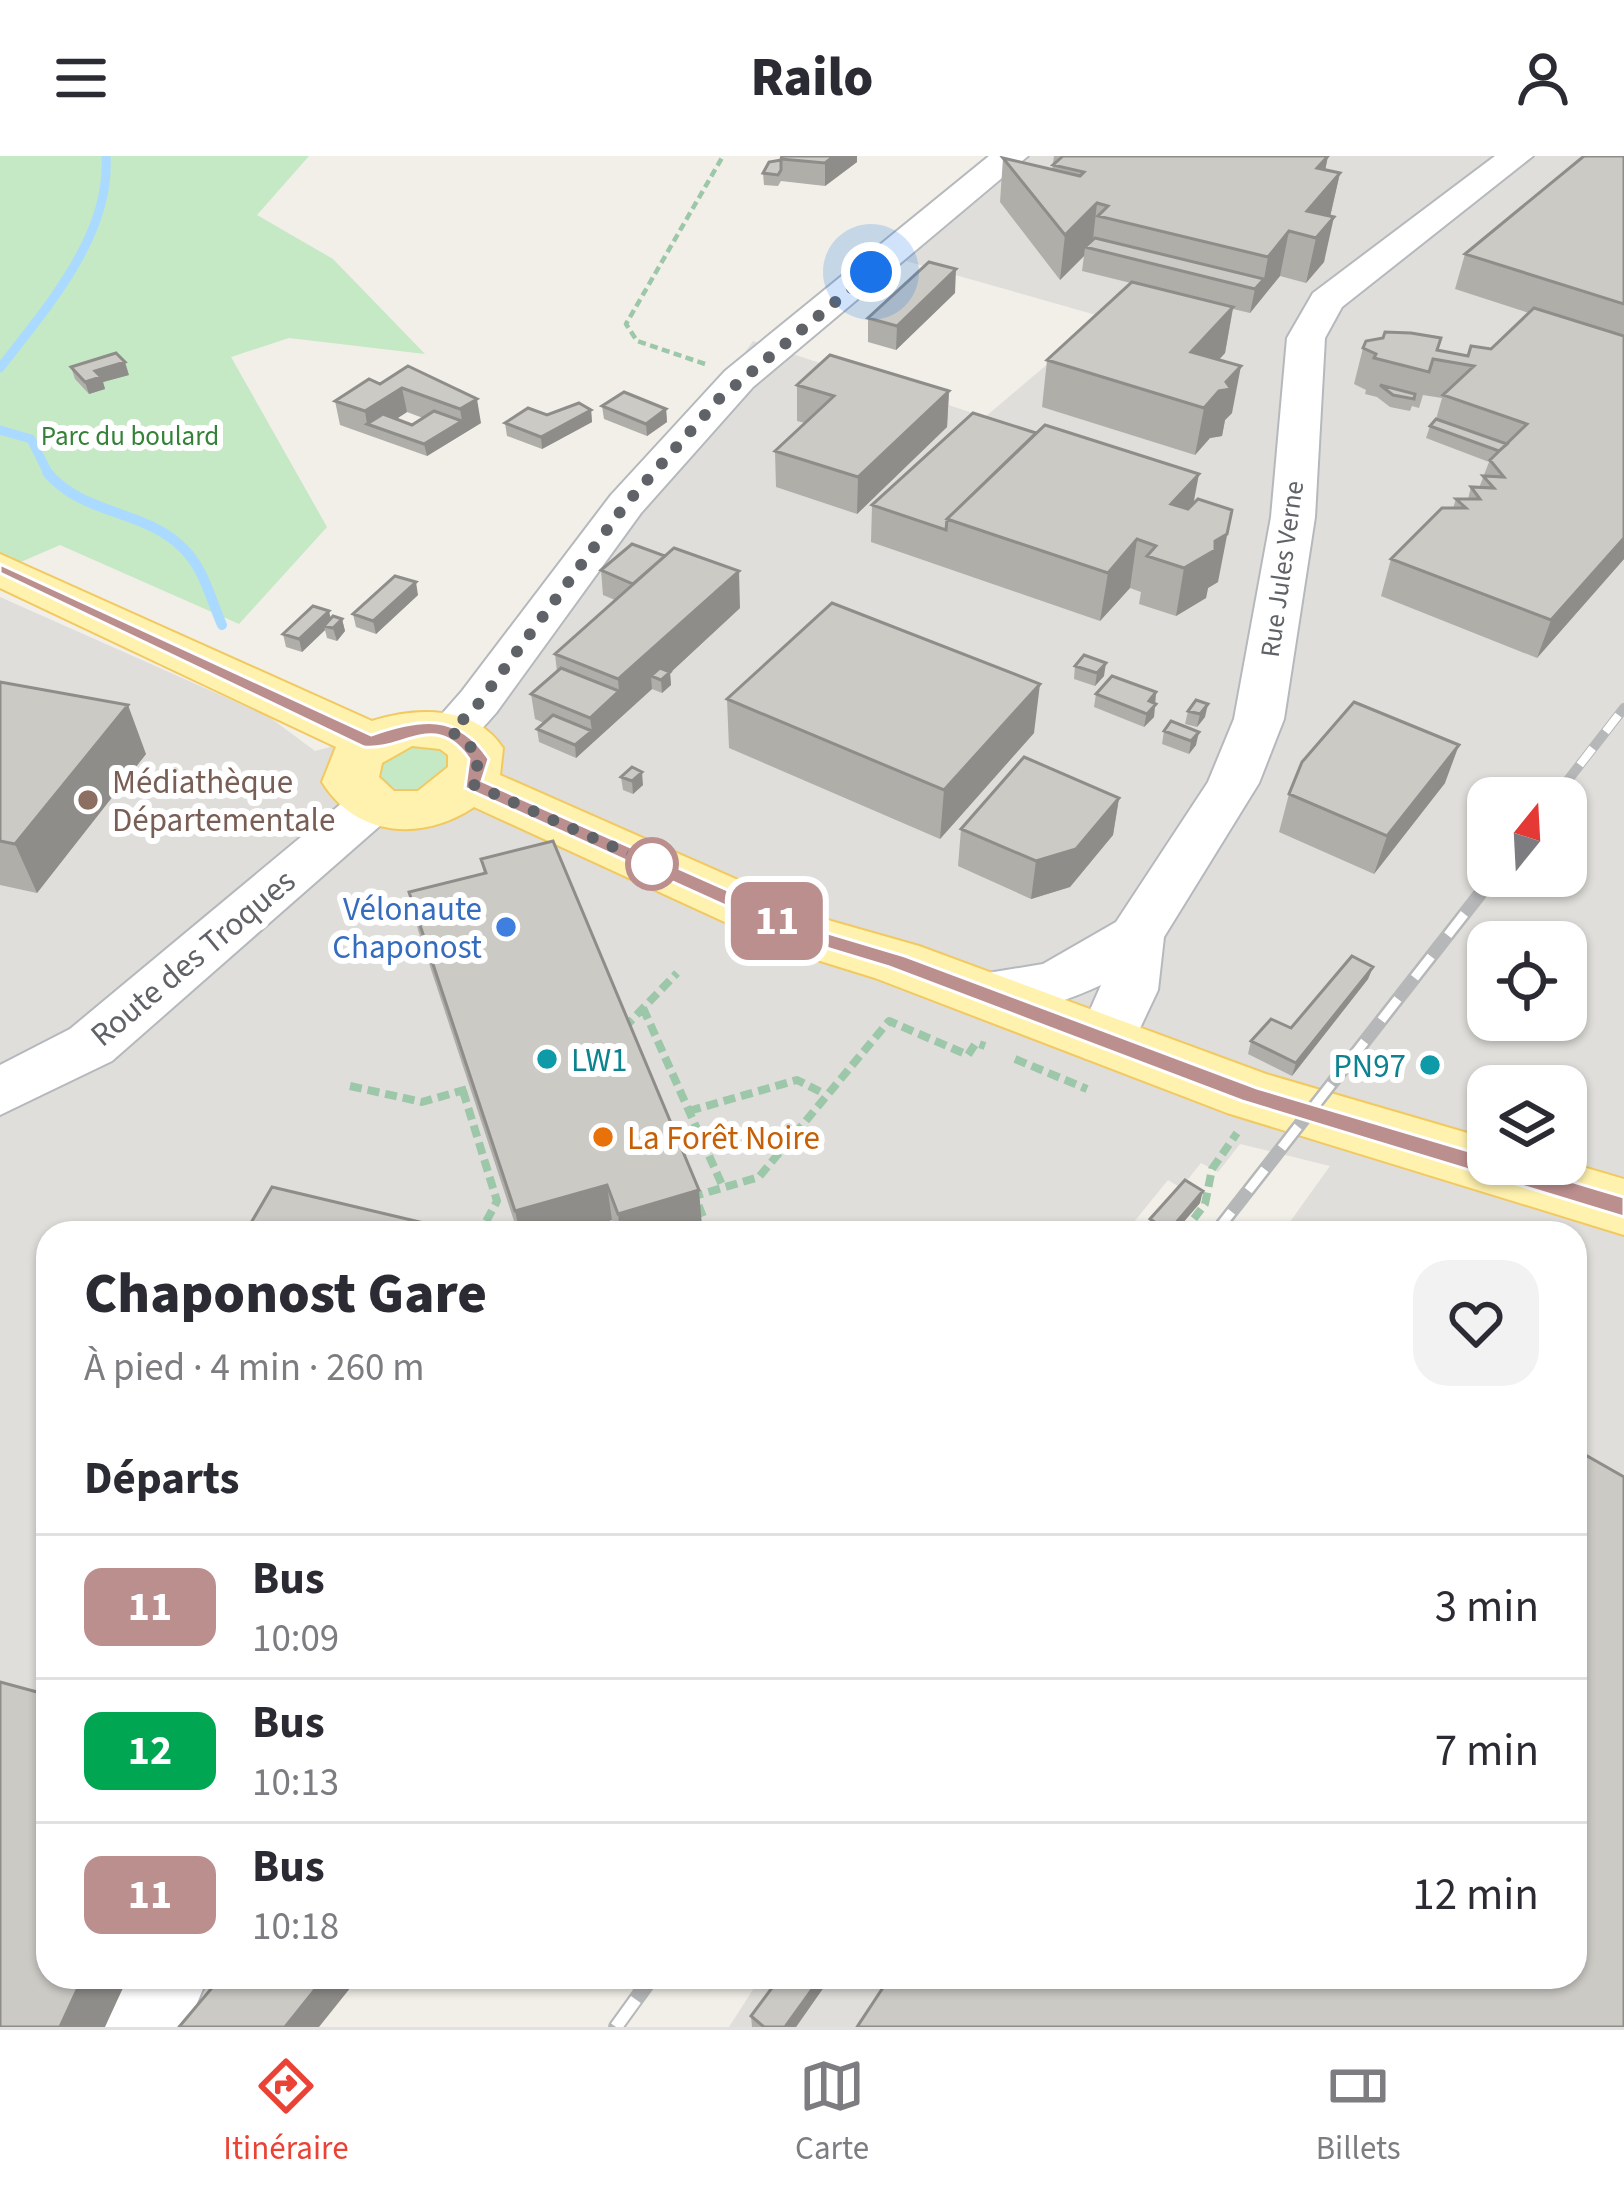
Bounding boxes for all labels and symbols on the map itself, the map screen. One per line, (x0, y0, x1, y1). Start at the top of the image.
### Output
your location (841, 242, 901, 302)
park label: Parc du boulard (41, 417, 219, 456)
street label: Rue Jules Verne (1251, 478, 1314, 660)
place label: Médiathèque Départementale (112, 759, 335, 844)
north arrow (1467, 777, 1587, 897)
marker: Médiathèque Départementale (75, 787, 101, 813)
unlabelled marker (627, 839, 677, 889)
street label: Route des Troques (80, 858, 306, 1058)
line badge: 11 (723, 882, 831, 960)
place label: Vélonaute Chaponost (332, 886, 482, 971)
marker: Vélonaute Chaponost (493, 914, 519, 940)
place label: LW1 (571, 1037, 628, 1084)
place label: PN97 (1333, 1043, 1406, 1090)
marker: LW1 (534, 1046, 560, 1072)
marker: PN97 (1417, 1052, 1443, 1078)
place label: La Forêt Noire (627, 1115, 820, 1162)
marker: La Forêt Noire (590, 1124, 616, 1150)

